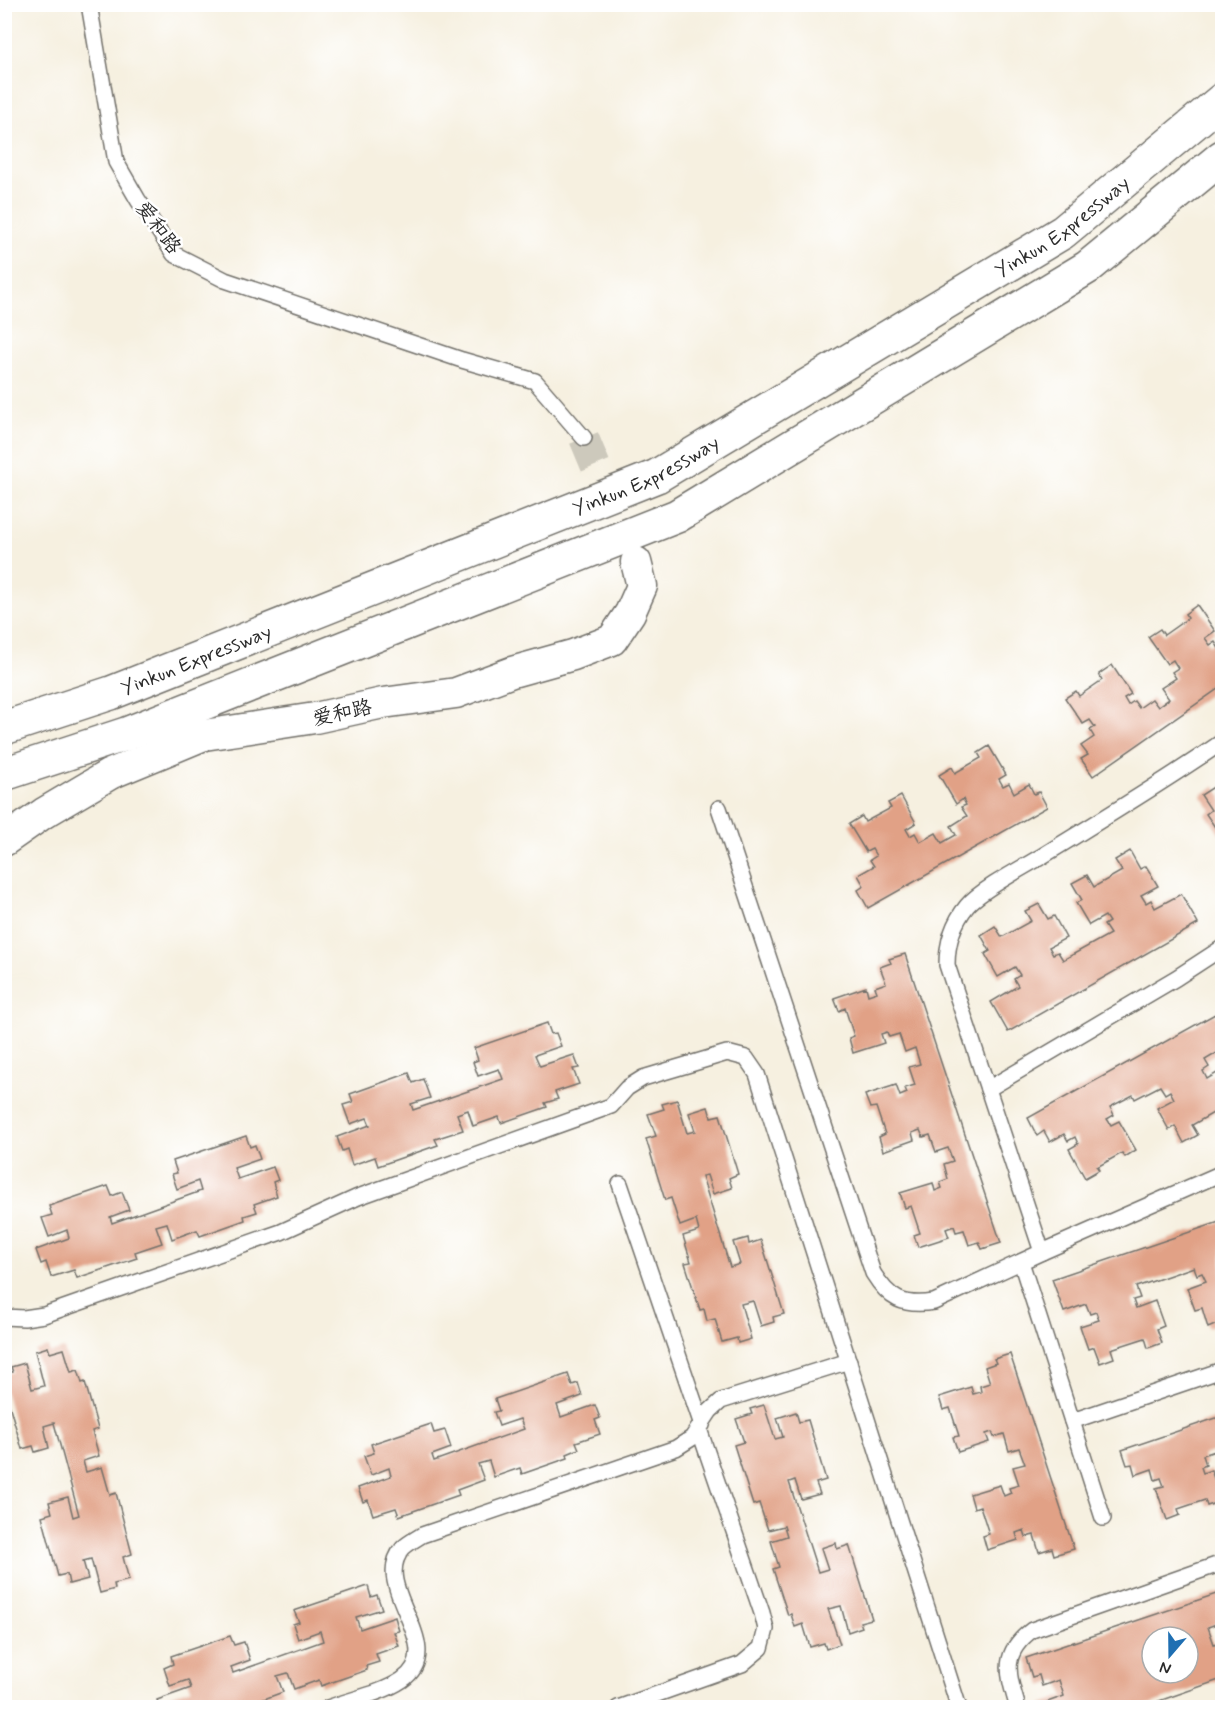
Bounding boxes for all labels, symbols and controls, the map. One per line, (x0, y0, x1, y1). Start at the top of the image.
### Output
street label: Yinkun Expressway (990, 170, 1136, 285)
street label: 爱和路 (129, 196, 187, 261)
street label: Yinkun Expressway (569, 430, 725, 523)
street label: Yinkun Expressway (117, 619, 276, 703)
street label: 爱和路 (310, 694, 375, 733)
north arrow (1140, 1625, 1200, 1685)
text: N (1157, 1656, 1174, 1679)

